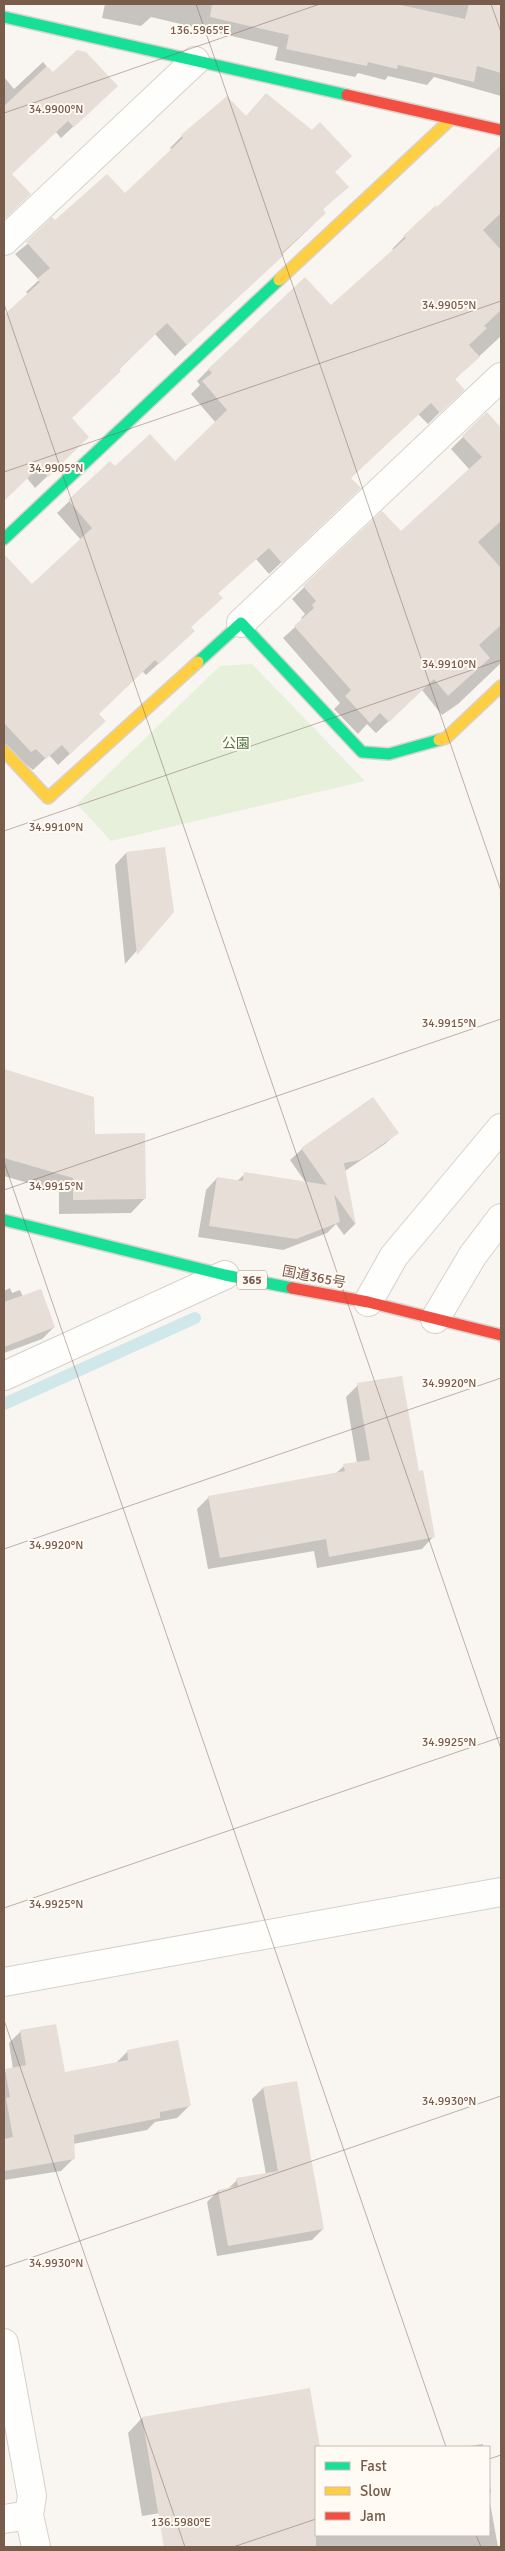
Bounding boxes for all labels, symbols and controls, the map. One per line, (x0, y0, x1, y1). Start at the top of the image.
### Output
text: 136.5965°E (170, 23, 230, 38)
text: 34.9900°N (29, 102, 83, 117)
text: 34.9905°N (422, 298, 476, 313)
text: 34.9905°N (29, 461, 83, 476)
text: 34.9910°N (422, 657, 476, 672)
park label: 公園 (222, 735, 250, 752)
text: 34.9910°N (29, 820, 83, 835)
text: 34.9915°N (422, 1016, 476, 1031)
text: 34.9915°N (29, 1179, 83, 1194)
street label: 国道365号 (281, 1262, 347, 1292)
road number: 365 (237, 1270, 267, 1290)
text: 34.9920°N (422, 1376, 476, 1391)
text: 34.9920°N (29, 1538, 83, 1553)
text: 34.9925°N (422, 1735, 476, 1750)
text: 34.9925°N (29, 1897, 83, 1912)
text: 34.9930°N (422, 2094, 476, 2109)
text: 34.9930°N (29, 2256, 83, 2271)
legend (315, 2446, 490, 2536)
text: Fast (360, 2457, 387, 2475)
text: Slow (360, 2482, 391, 2500)
text: Jam (360, 2507, 386, 2525)
text: 136.5980°E (151, 2515, 211, 2530)

